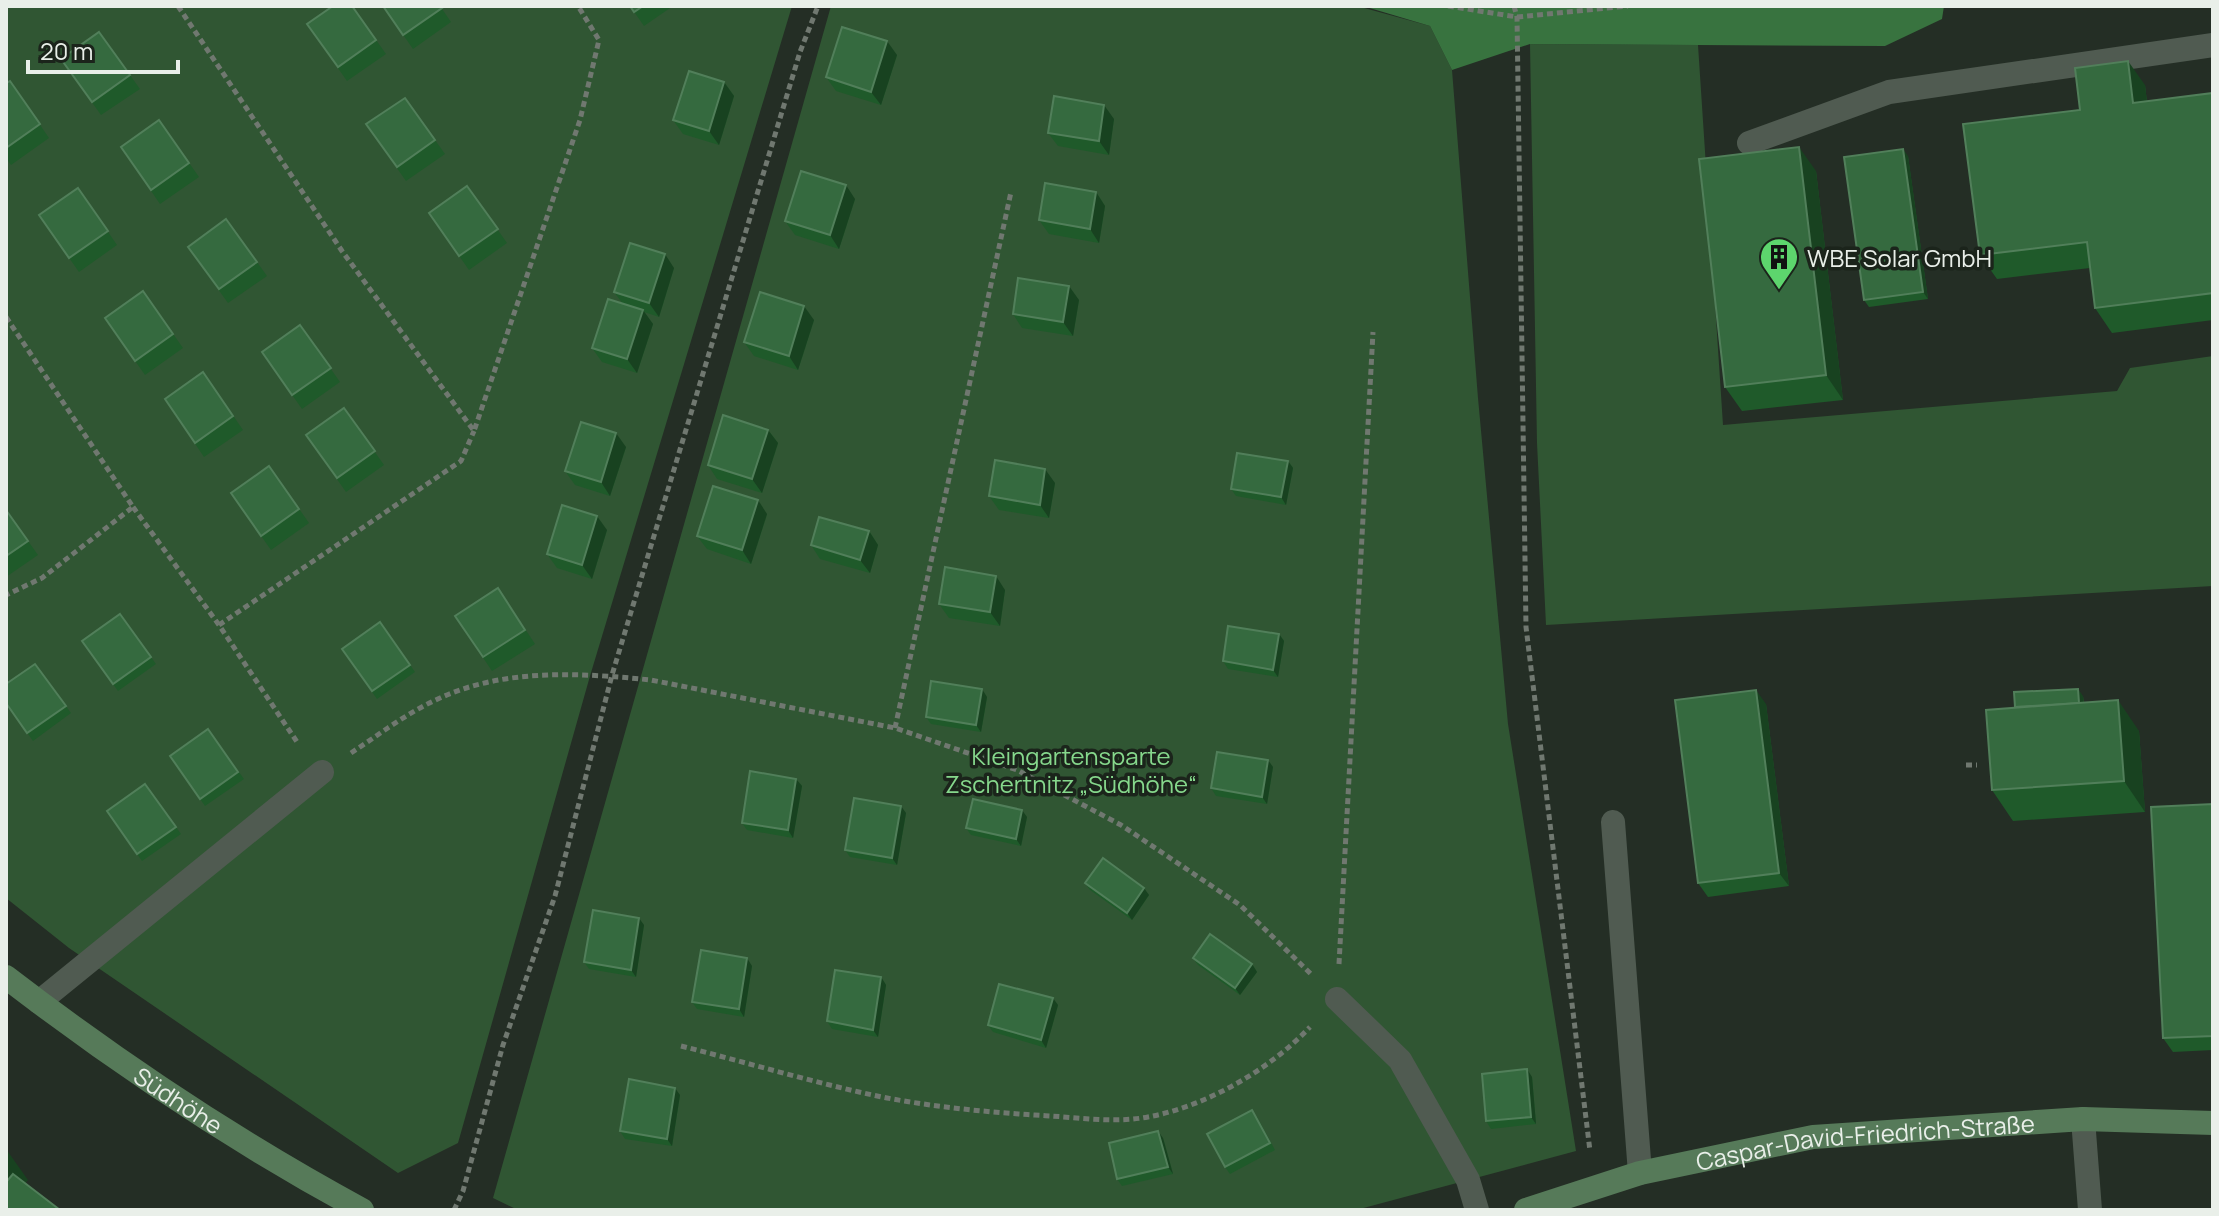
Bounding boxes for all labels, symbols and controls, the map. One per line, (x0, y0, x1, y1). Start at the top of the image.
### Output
scale bar (28, 24, 178, 74)
text: 20 m (40, 34, 93, 67)
building icon: WBE Solar GmbH (1758, 236, 1800, 291)
place label: WBE Solar GmbH (1807, 241, 1992, 274)
park label: Kleingartensparte Zschertnitz „Südhöhe“ (945, 739, 1197, 800)
street label: Südhöhe (128, 1059, 229, 1141)
street label: Caspar-David-Friedrich-Straße (1693, 1106, 2036, 1177)

